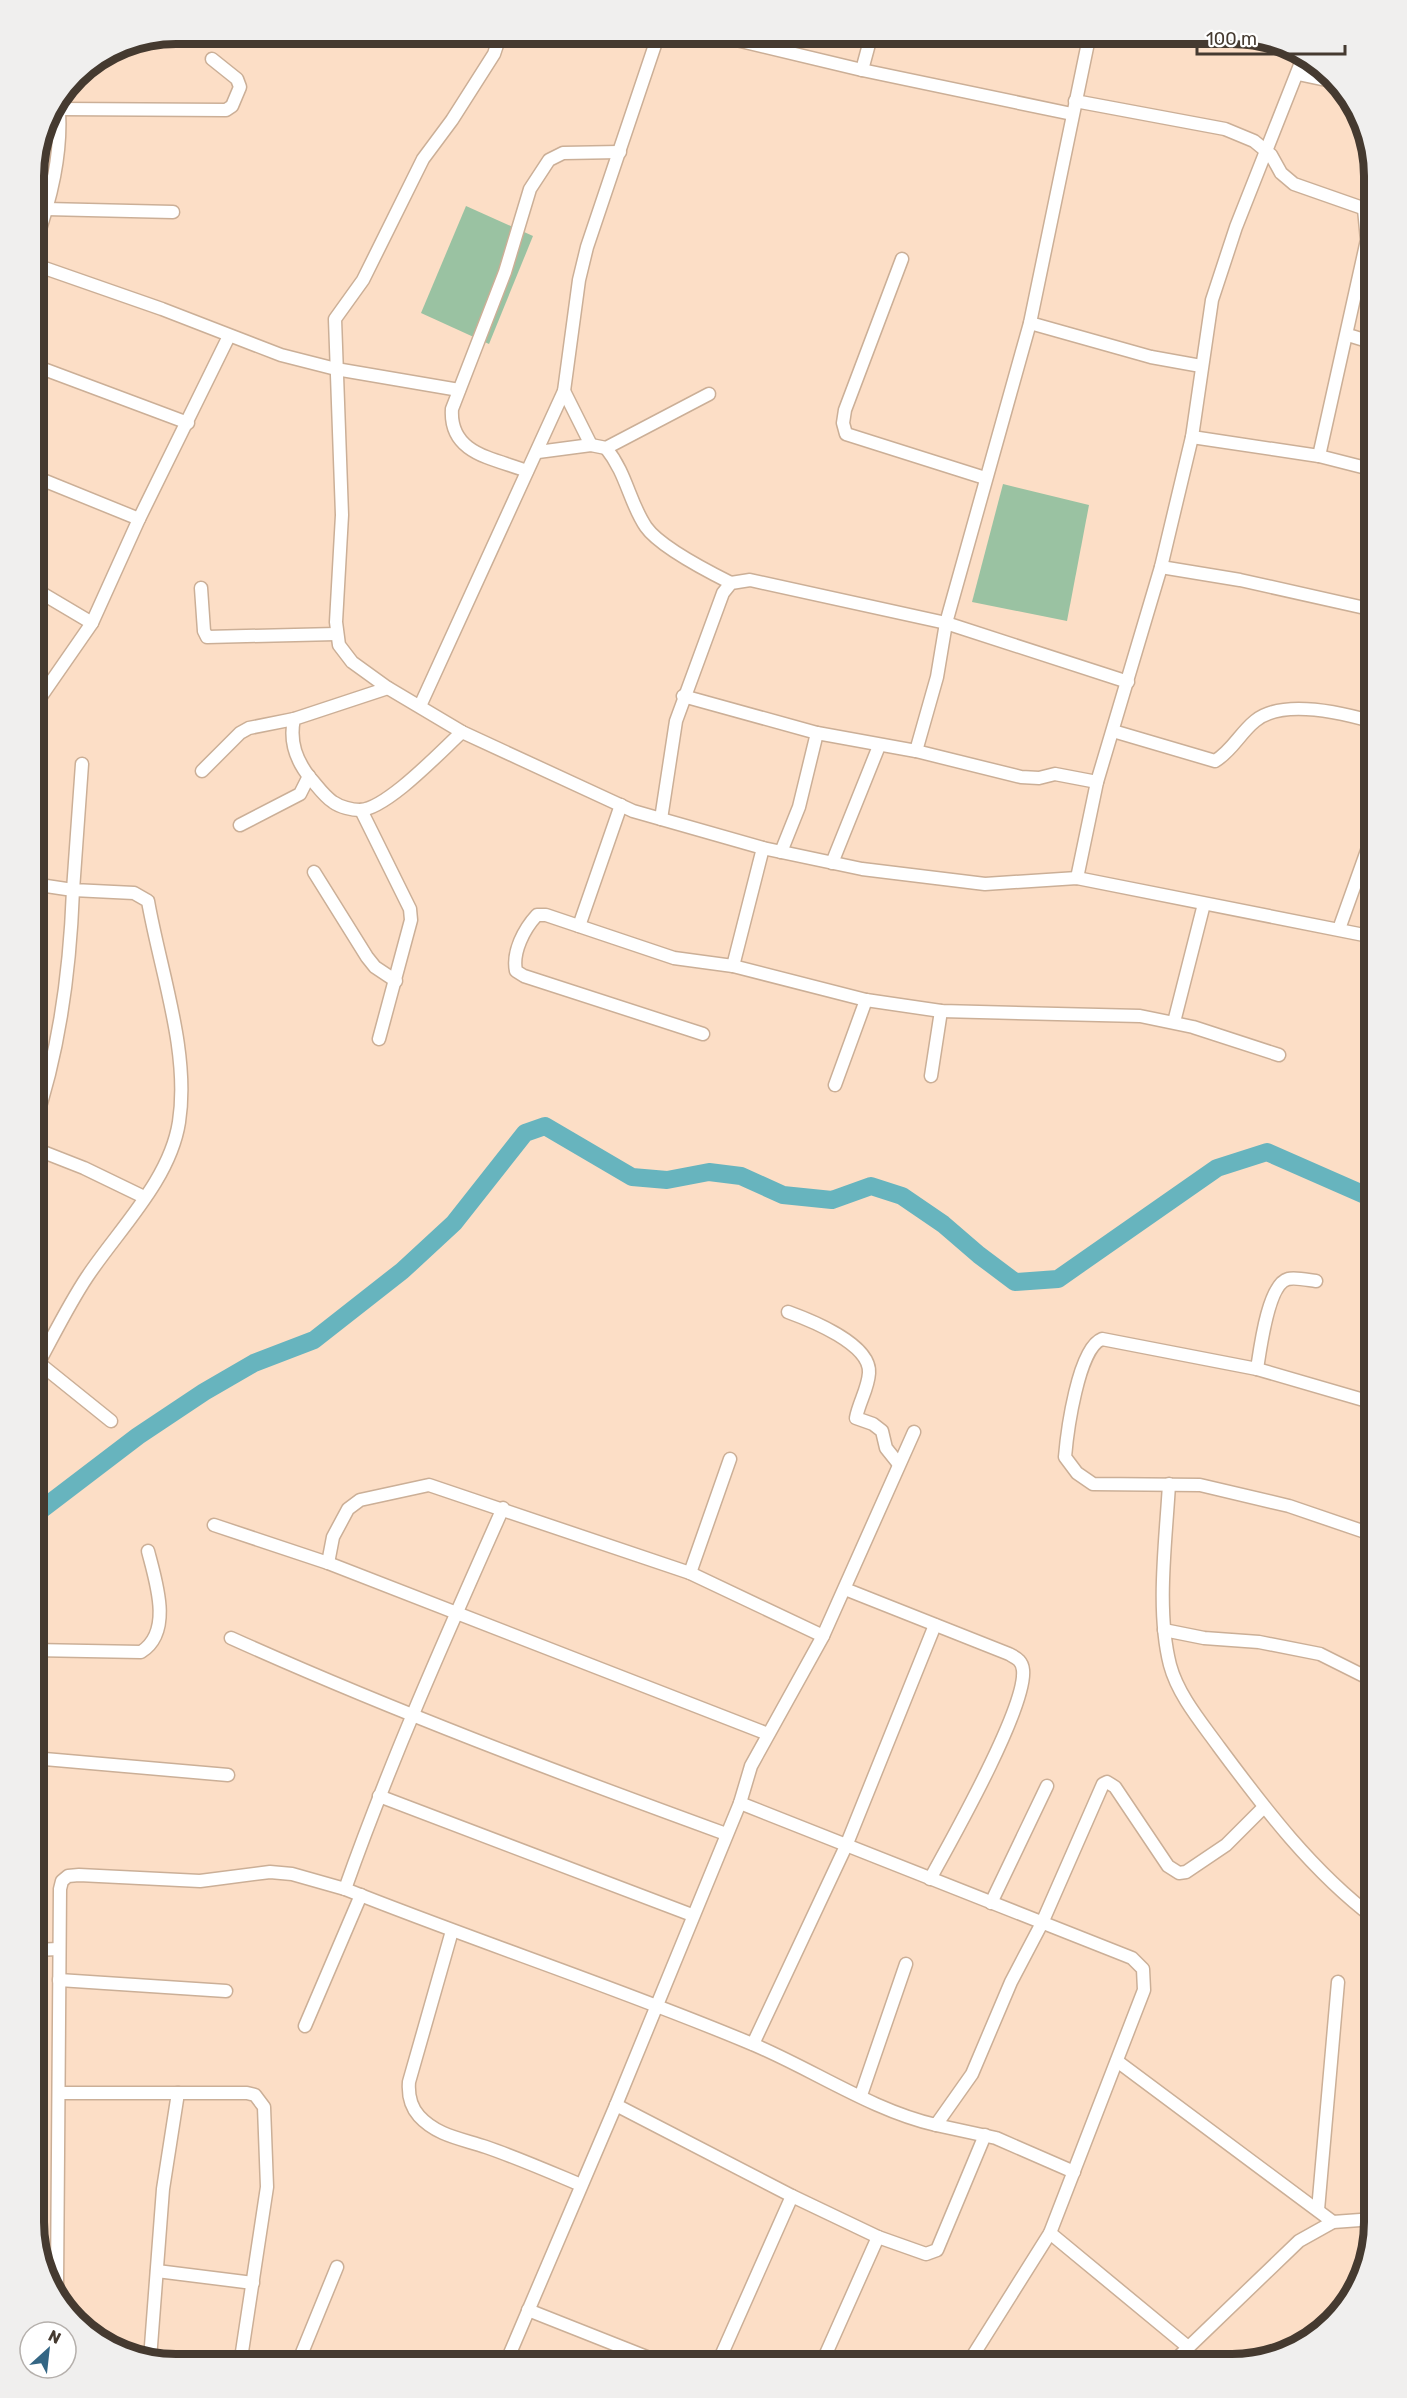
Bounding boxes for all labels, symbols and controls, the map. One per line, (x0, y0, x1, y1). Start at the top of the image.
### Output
scale bar (1197, 18, 1346, 56)
text: 100 m (1206, 28, 1257, 50)
north arrow (18, 2320, 78, 2380)
text: N (45, 2326, 64, 2348)

